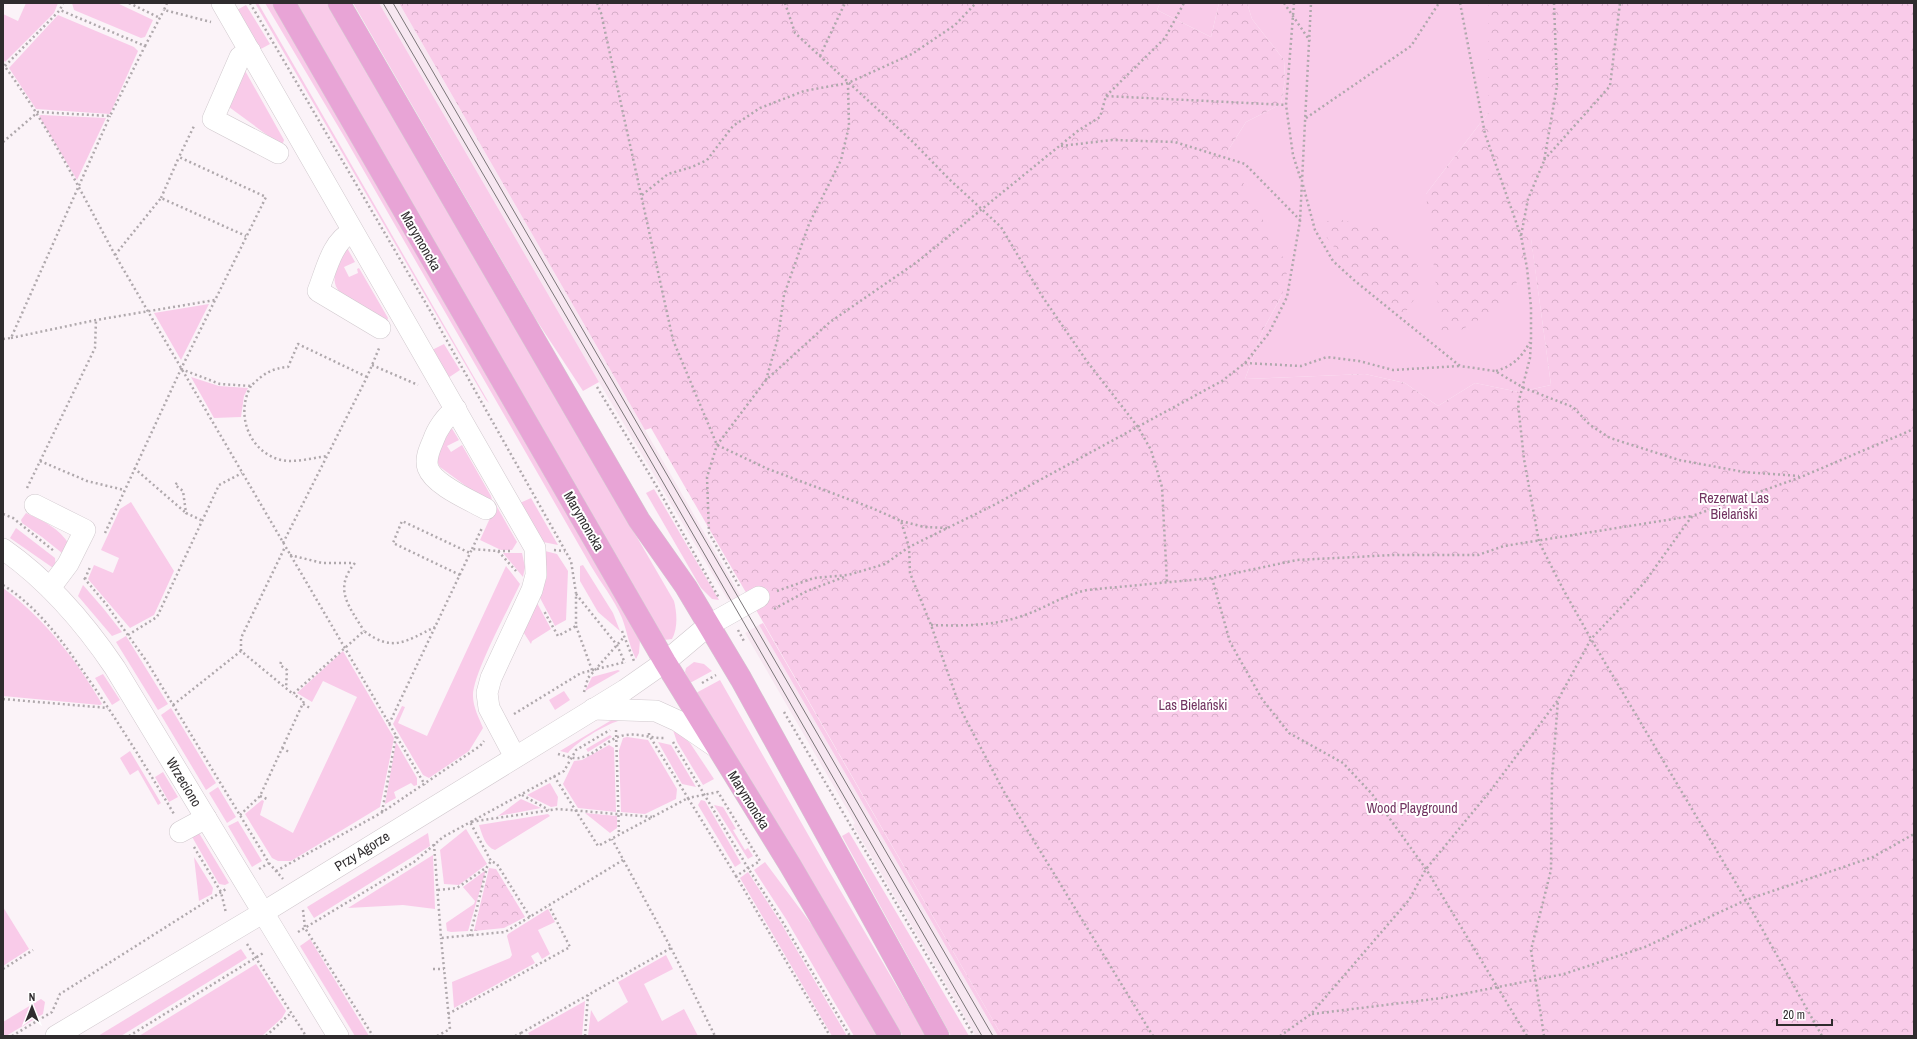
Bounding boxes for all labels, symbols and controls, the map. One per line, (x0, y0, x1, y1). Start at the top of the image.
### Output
street label: Marymoncka (397, 208, 446, 274)
street label: Marymoncka (560, 488, 609, 554)
park label: Rezerwat Las Bielański (1699, 489, 1769, 523)
park label: Las Bielański (1159, 696, 1227, 714)
street label: Wrzeciono (162, 754, 206, 810)
street label: Marymoncka (724, 767, 774, 833)
park label: Wood Playground (1366, 799, 1458, 817)
street label: Przy Agorze (331, 827, 393, 875)
north arrow (12, 987, 52, 1027)
text: N (29, 990, 35, 1004)
scale bar (1777, 1001, 1832, 1027)
text: 20 m (1783, 1007, 1805, 1023)

